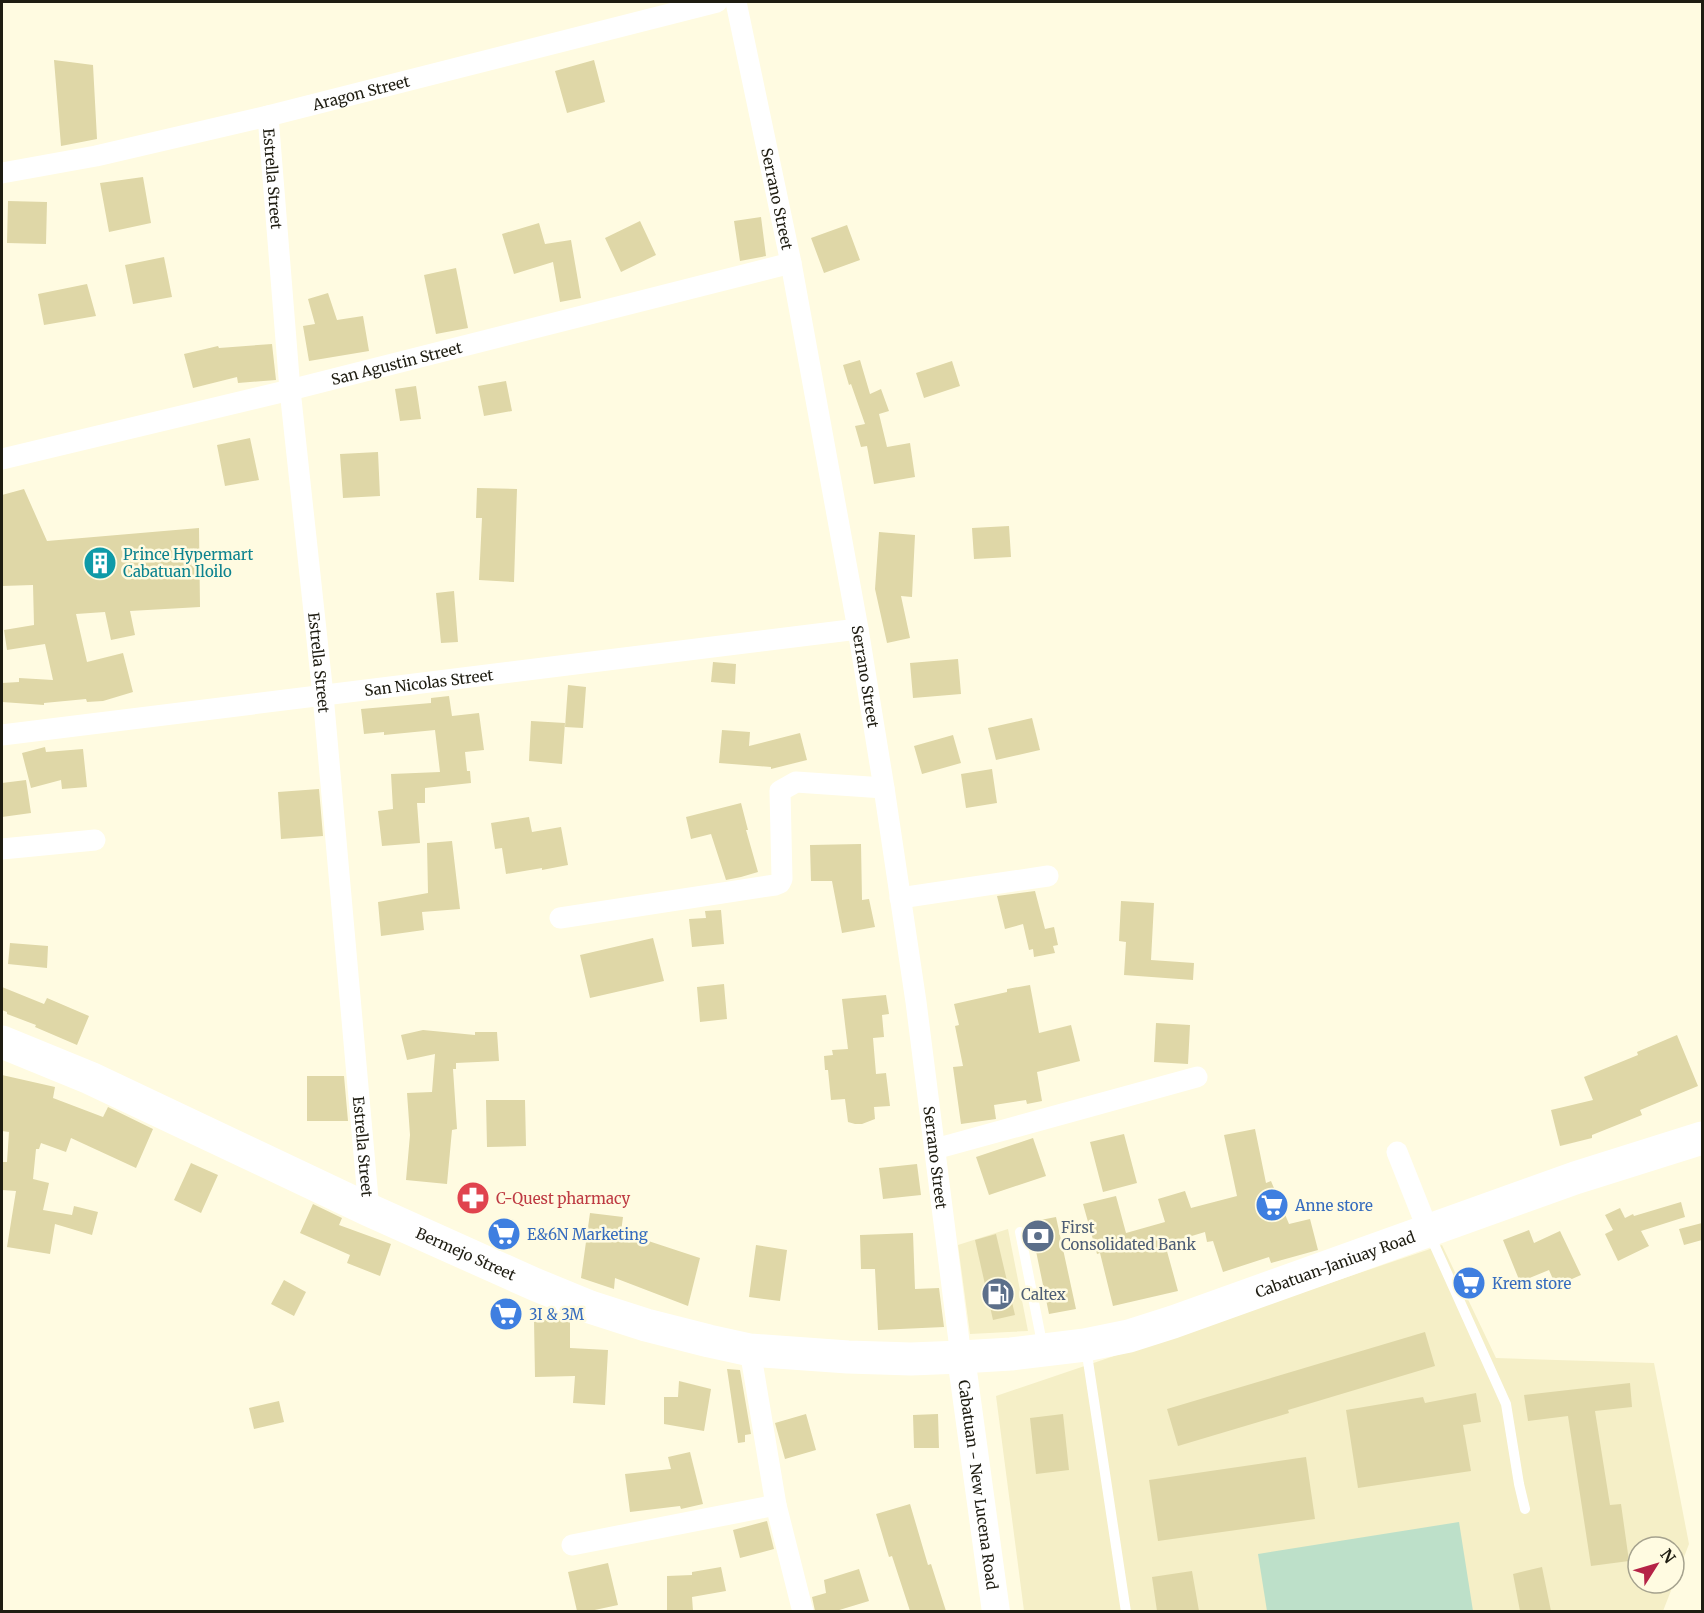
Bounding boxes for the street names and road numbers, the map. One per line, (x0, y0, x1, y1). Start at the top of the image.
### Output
street label: Aragon Street (309, 71, 412, 114)
street label: Estrella Street (260, 128, 287, 230)
street label: Serrano Street (757, 146, 797, 251)
street label: San Agustin Street (329, 337, 464, 389)
street label: Estrella Street (305, 611, 334, 714)
street label: Serrano Street (848, 624, 884, 729)
street label: San Nicolas Street (363, 665, 494, 700)
street label: Estrella Street (349, 1095, 377, 1198)
street label: Serrano Street (920, 1105, 952, 1210)
street label: Bermejo Street (413, 1223, 519, 1284)
street label: Cabatuan-Janiuay Road (1253, 1227, 1417, 1301)
street label: Cabatuan - New Lucena Road (955, 1379, 1002, 1591)

